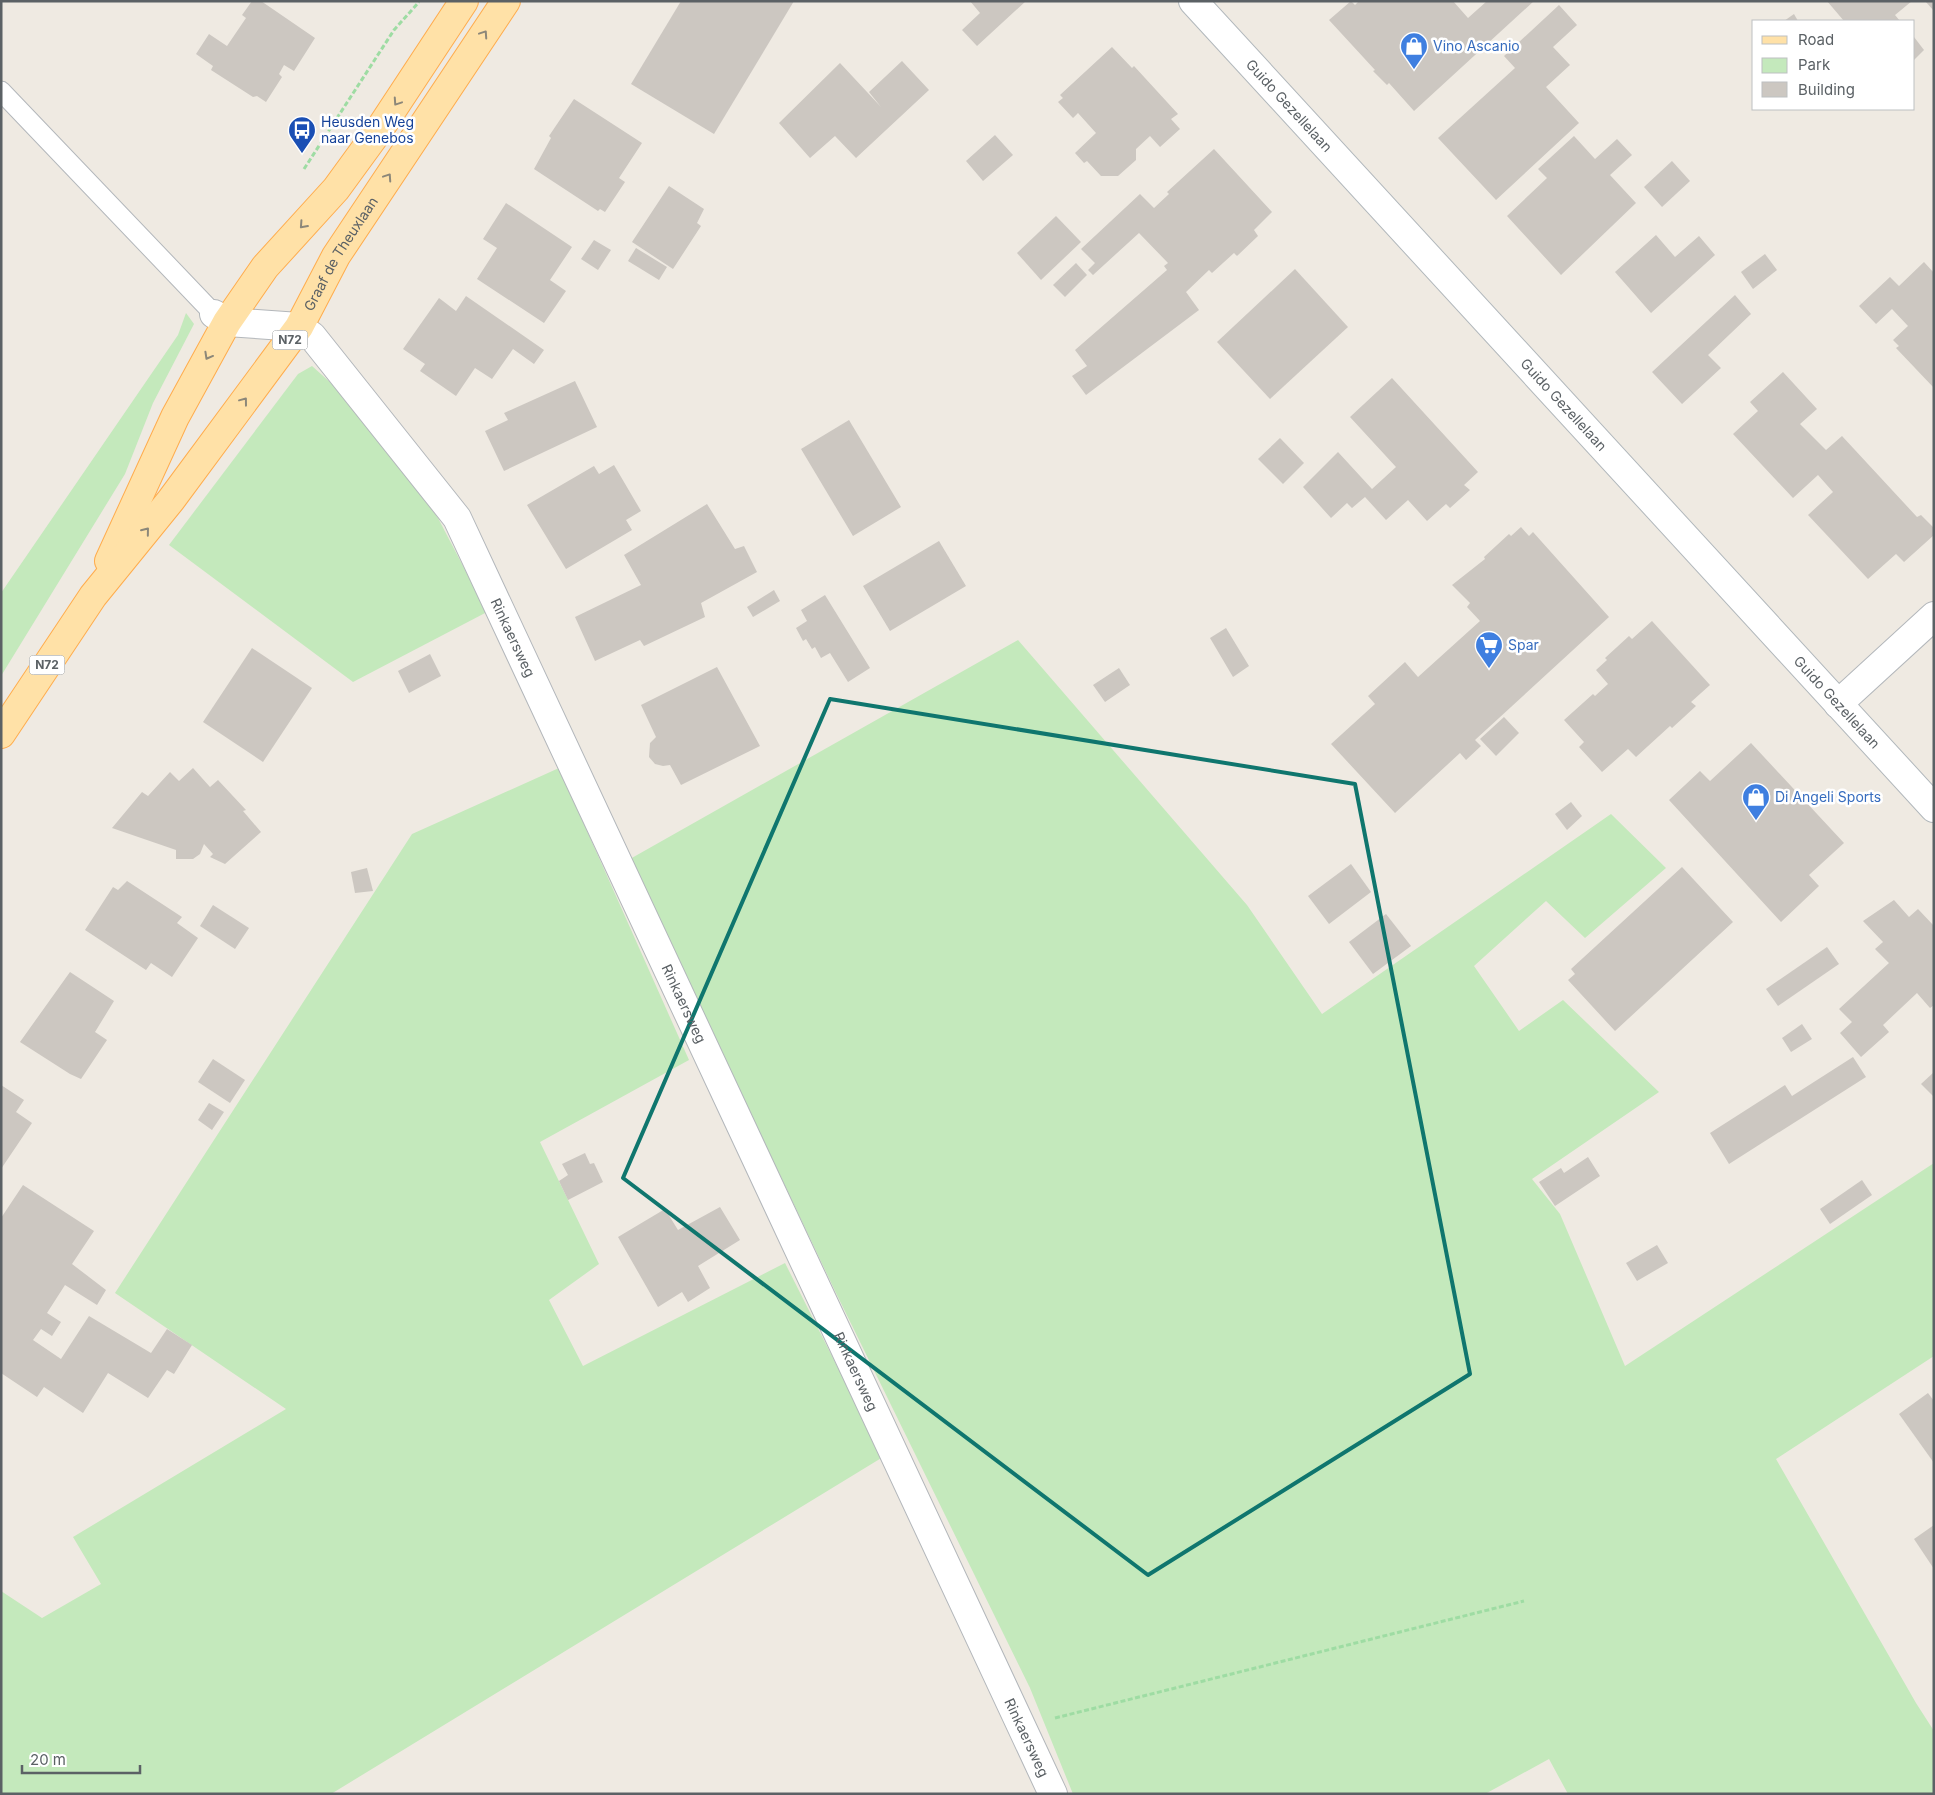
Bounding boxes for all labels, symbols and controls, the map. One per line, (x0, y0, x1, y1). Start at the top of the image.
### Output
legend (1752, 20, 1915, 110)
text: Road (1798, 30, 1834, 49)
one-way arrow (477, 31, 487, 40)
shop icon: Vino Ascanio (1399, 31, 1429, 70)
place label: Vino Ascanio (1433, 37, 1520, 54)
street label: Guido Gezellelaan (1243, 55, 1336, 155)
text: Park (1798, 55, 1831, 74)
text: Building (1798, 80, 1855, 99)
one-way arrow (394, 96, 403, 106)
place label: Heusden Weg naar Genebos (321, 113, 414, 146)
bus stop icon: Heusden Weg naar Genebos (287, 115, 317, 154)
one-way arrow (382, 173, 391, 182)
street label: Graaf de Theuxlaan (300, 193, 381, 314)
one-way arrow (300, 219, 309, 228)
road number: N72 (272, 330, 308, 350)
one-way arrow (205, 350, 215, 359)
street label: Guido Gezellelaan (1517, 355, 1611, 454)
one-way arrow (238, 397, 247, 407)
one-way arrow (140, 528, 148, 537)
street label: Rinkaersweg (488, 595, 539, 680)
supermarket icon: Spar (1474, 630, 1504, 669)
place label: Spar (1508, 636, 1539, 653)
street label: Guido Gezellelaan (1791, 652, 1884, 752)
road number: N72 (30, 656, 64, 674)
shop icon: Di Angeli Sports (1741, 782, 1771, 821)
place label: Di Angeli Sports (1775, 788, 1881, 805)
street label: Rinkaersweg (659, 961, 710, 1046)
street label: Rinkaersweg (830, 1329, 882, 1413)
street label: Rinkaersweg (1001, 1695, 1053, 1780)
scale bar (22, 1742, 140, 1774)
text: 20 m (30, 1750, 66, 1769)

